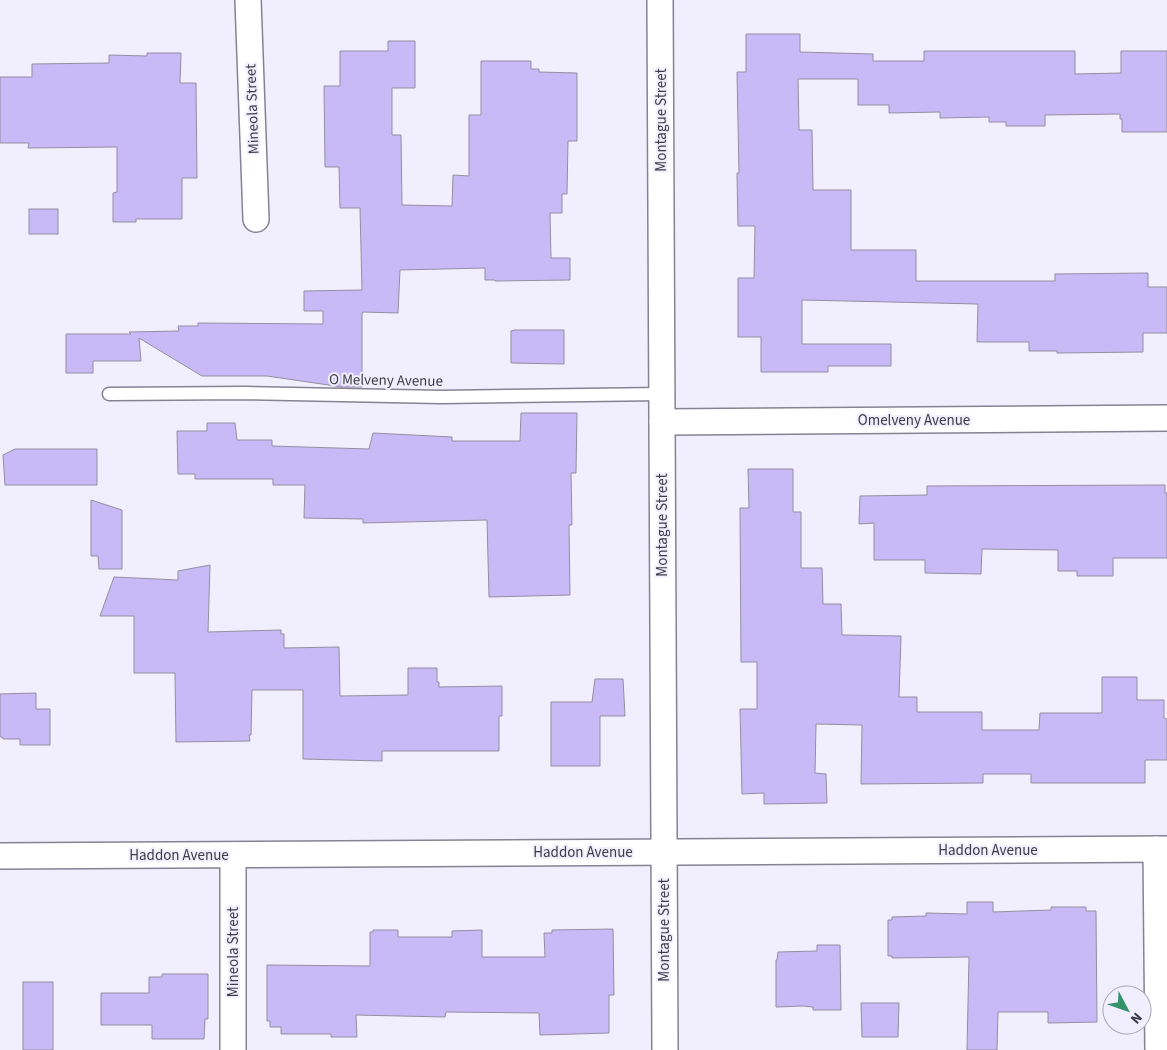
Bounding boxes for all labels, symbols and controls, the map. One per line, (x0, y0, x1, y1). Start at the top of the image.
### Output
street label: Mineola Street (240, 63, 265, 154)
street label: Montague Street (651, 68, 672, 172)
street label: O Melveny Avenue (329, 369, 443, 392)
street label: Omelveny Avenue (858, 410, 970, 431)
street label: Montague Street (652, 473, 673, 577)
street label: Haddon Avenue (938, 840, 1038, 861)
street label: Haddon Avenue (533, 842, 633, 863)
street label: Haddon Avenue (129, 845, 229, 866)
street label: Montague Street (654, 878, 675, 982)
street label: Mineola Street (223, 907, 244, 997)
north arrow (1102, 985, 1152, 1035)
text: N (1125, 1008, 1147, 1028)

